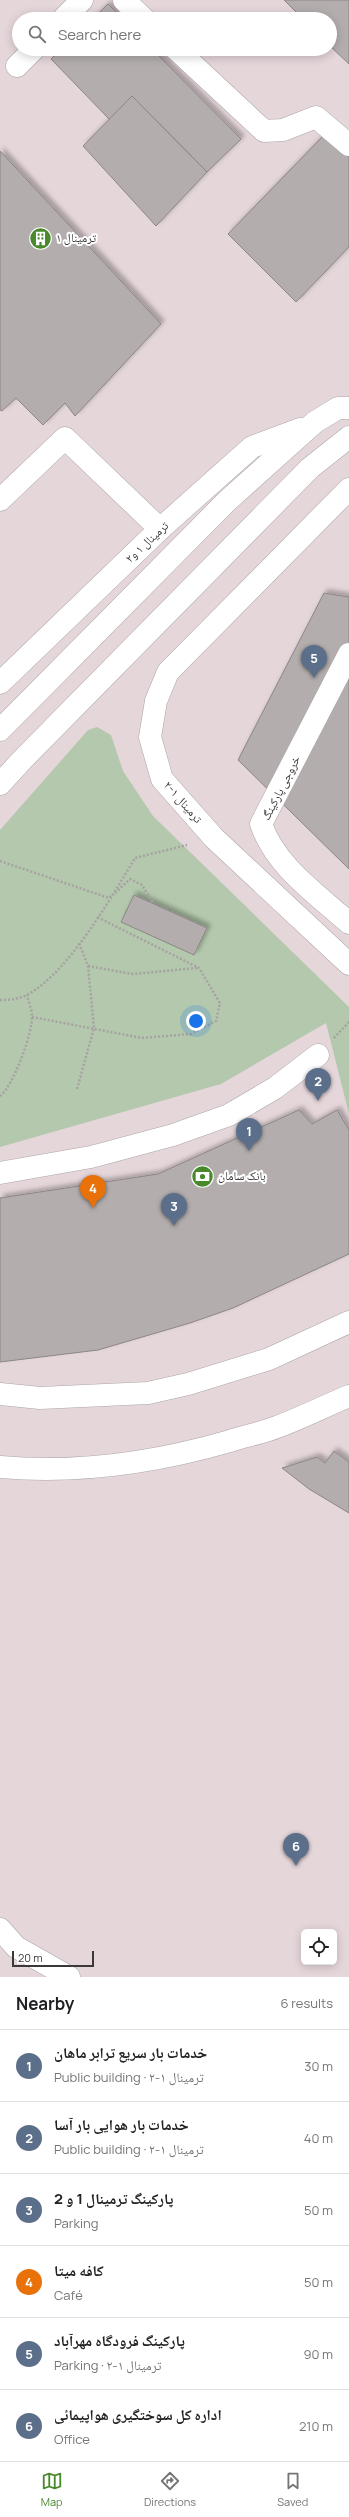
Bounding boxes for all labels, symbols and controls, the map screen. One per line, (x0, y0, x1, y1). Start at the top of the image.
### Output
search box (12, 12, 337, 56)
icon: search (26, 23, 48, 45)
text: Search here (58, 24, 141, 45)
building icon: ترمینال ۱ (27, 225, 53, 251)
place label: ترمینال ۱ (56, 229, 97, 246)
street label: ترمینال ۱ و۲ (121, 517, 172, 566)
pin: 5 (301, 645, 327, 678)
street label: خروجی پارکینگ (257, 752, 304, 823)
street label: ترمینال ۱-۲ (160, 777, 207, 827)
your location (186, 1011, 206, 1031)
pin: 2 (305, 1068, 331, 1101)
pin: 1 (236, 1118, 262, 1151)
bank icon: بانک سامان (189, 1163, 215, 1189)
place label: بانک سامان (218, 1167, 266, 1184)
pin: 4 (80, 1175, 106, 1208)
pin: 3 (161, 1193, 187, 1226)
pin: 6 (283, 1833, 309, 1866)
map controls (301, 1929, 337, 1965)
button: locate (301, 1929, 337, 1965)
scale bar (12, 1949, 94, 1968)
text: 20 m (18, 1950, 43, 1965)
text: Nearby (16, 1992, 74, 2015)
text: 6 results (281, 1994, 333, 2012)
text: خدمات بار سریع ترابر ماهان (54, 2042, 207, 2063)
text: 1 (26, 2057, 32, 2075)
text: 30 m (304, 2057, 333, 2075)
text: Public building · ترمینال ۱-۲ (54, 2068, 204, 2086)
text: خدمات بار هوایی بار آسا (54, 2114, 189, 2135)
text: 2 (25, 2129, 33, 2147)
text: 40 m (304, 2129, 333, 2147)
text: Public building · ترمینال ۱-۲ (54, 2140, 204, 2158)
text: پارکینگ ترمینال 1 و 2 (54, 2188, 174, 2209)
text: 3 (25, 2201, 33, 2219)
text: 50 m (304, 2201, 333, 2219)
text: Parking (54, 2214, 98, 2232)
text: کافه میتا (54, 2260, 104, 2281)
text: 4 (25, 2273, 33, 2291)
text: 50 m (304, 2273, 333, 2291)
text: Café (54, 2286, 83, 2304)
text: پارکینگ فرودگاه مهرآباد (54, 2330, 185, 2351)
text: 5 (25, 2345, 33, 2363)
text: 90 m (303, 2345, 333, 2363)
text: Parking · ترمینال ۱-۲ (54, 2356, 161, 2374)
text: اداره کل سوختگیری هواپیمائی (54, 2404, 222, 2425)
text: 6 (25, 2417, 33, 2435)
text: 210 m (299, 2417, 333, 2435)
text: Office (54, 2430, 90, 2448)
tab: Map (41, 2470, 63, 2509)
tab: Directions (144, 2470, 196, 2509)
tab: Saved (277, 2470, 308, 2509)

